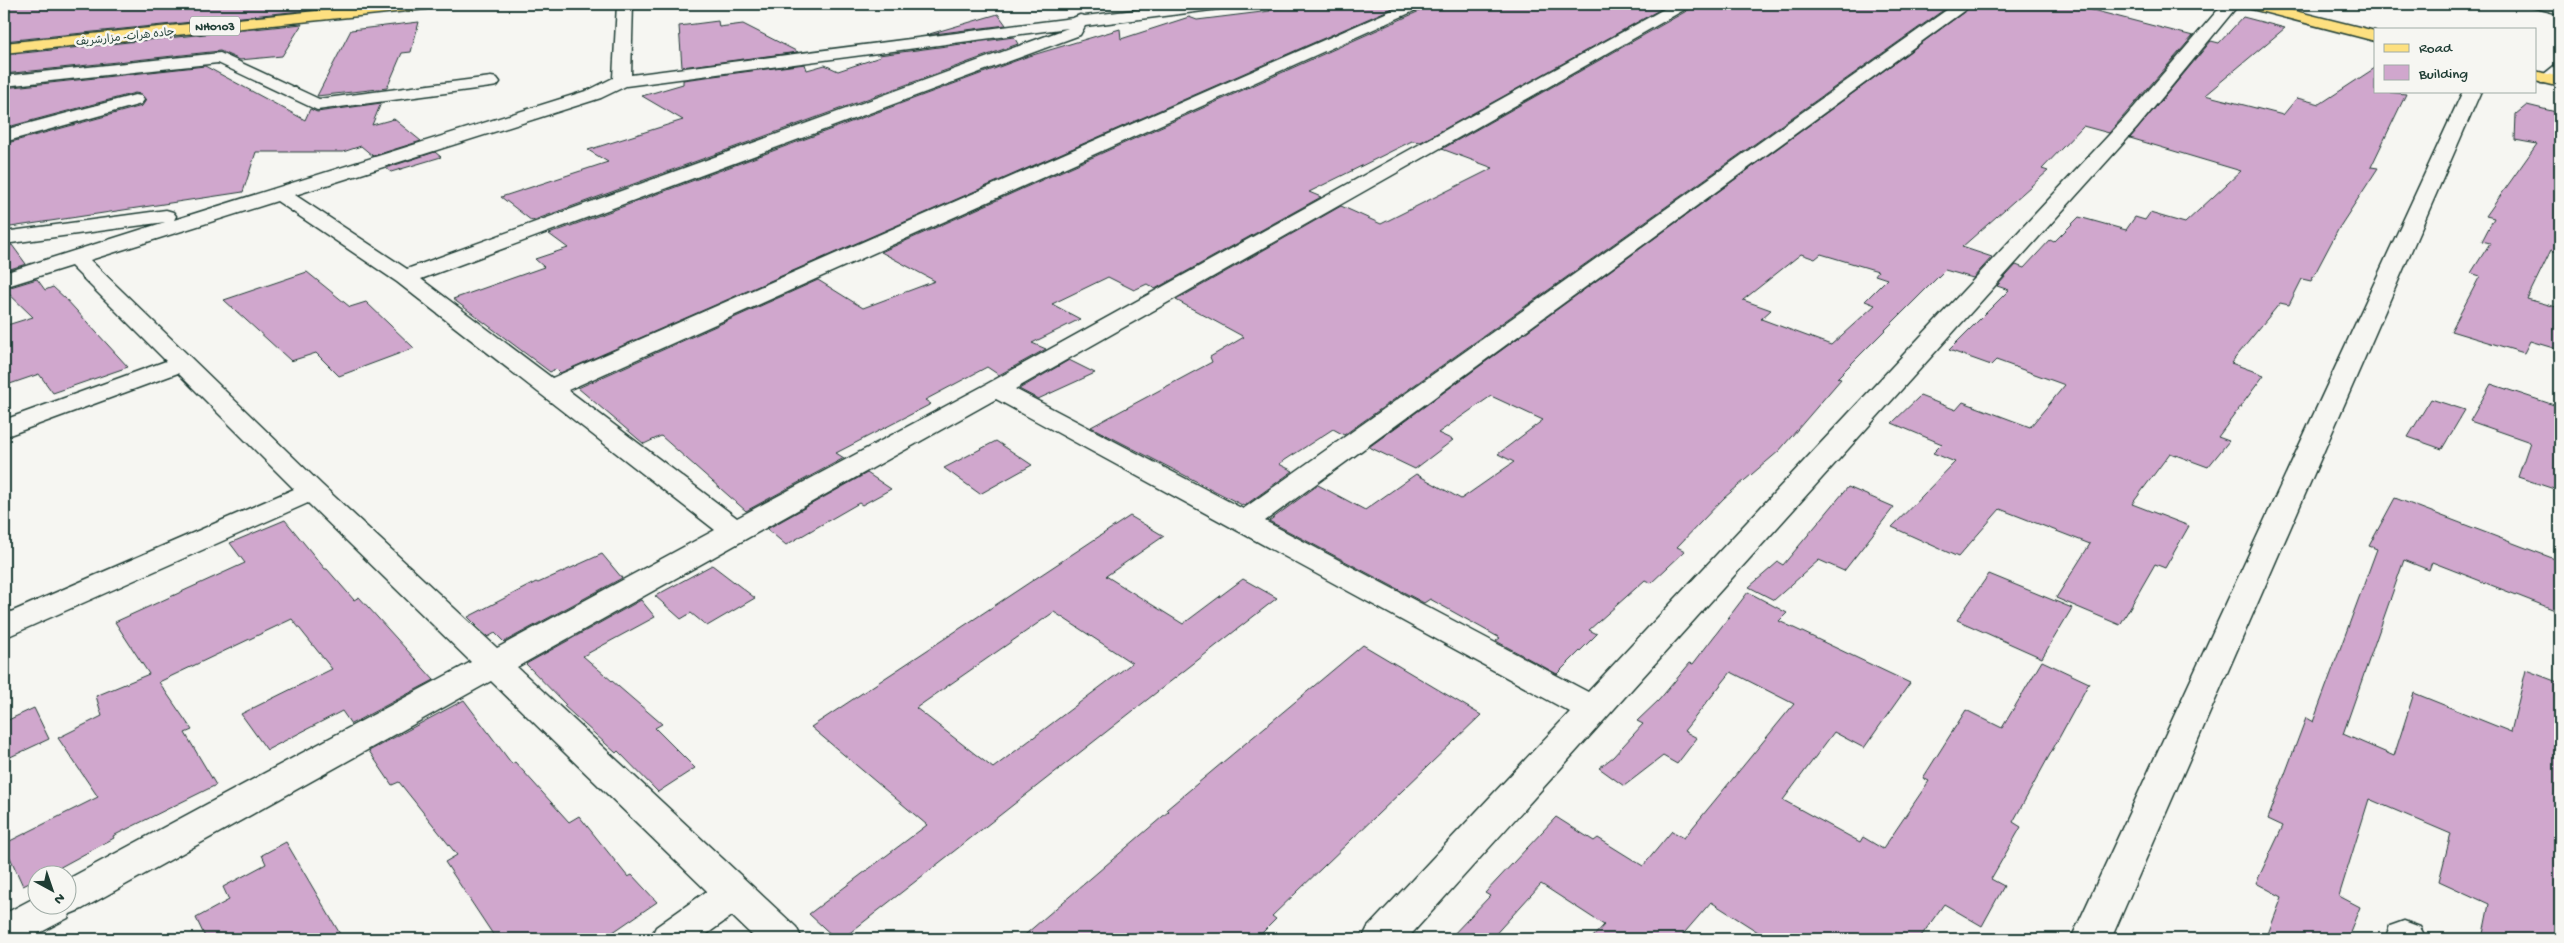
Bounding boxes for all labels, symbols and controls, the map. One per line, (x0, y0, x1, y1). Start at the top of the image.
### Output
road number: NH0103 (190, 16, 240, 36)
street label: جاده هرات- مزارشریف (75, 26, 175, 49)
legend (2374, 28, 2536, 92)
text: Road (2419, 40, 2453, 58)
text: Building (2418, 66, 2468, 84)
north arrow (28, 866, 78, 916)
text: N (50, 889, 68, 907)

